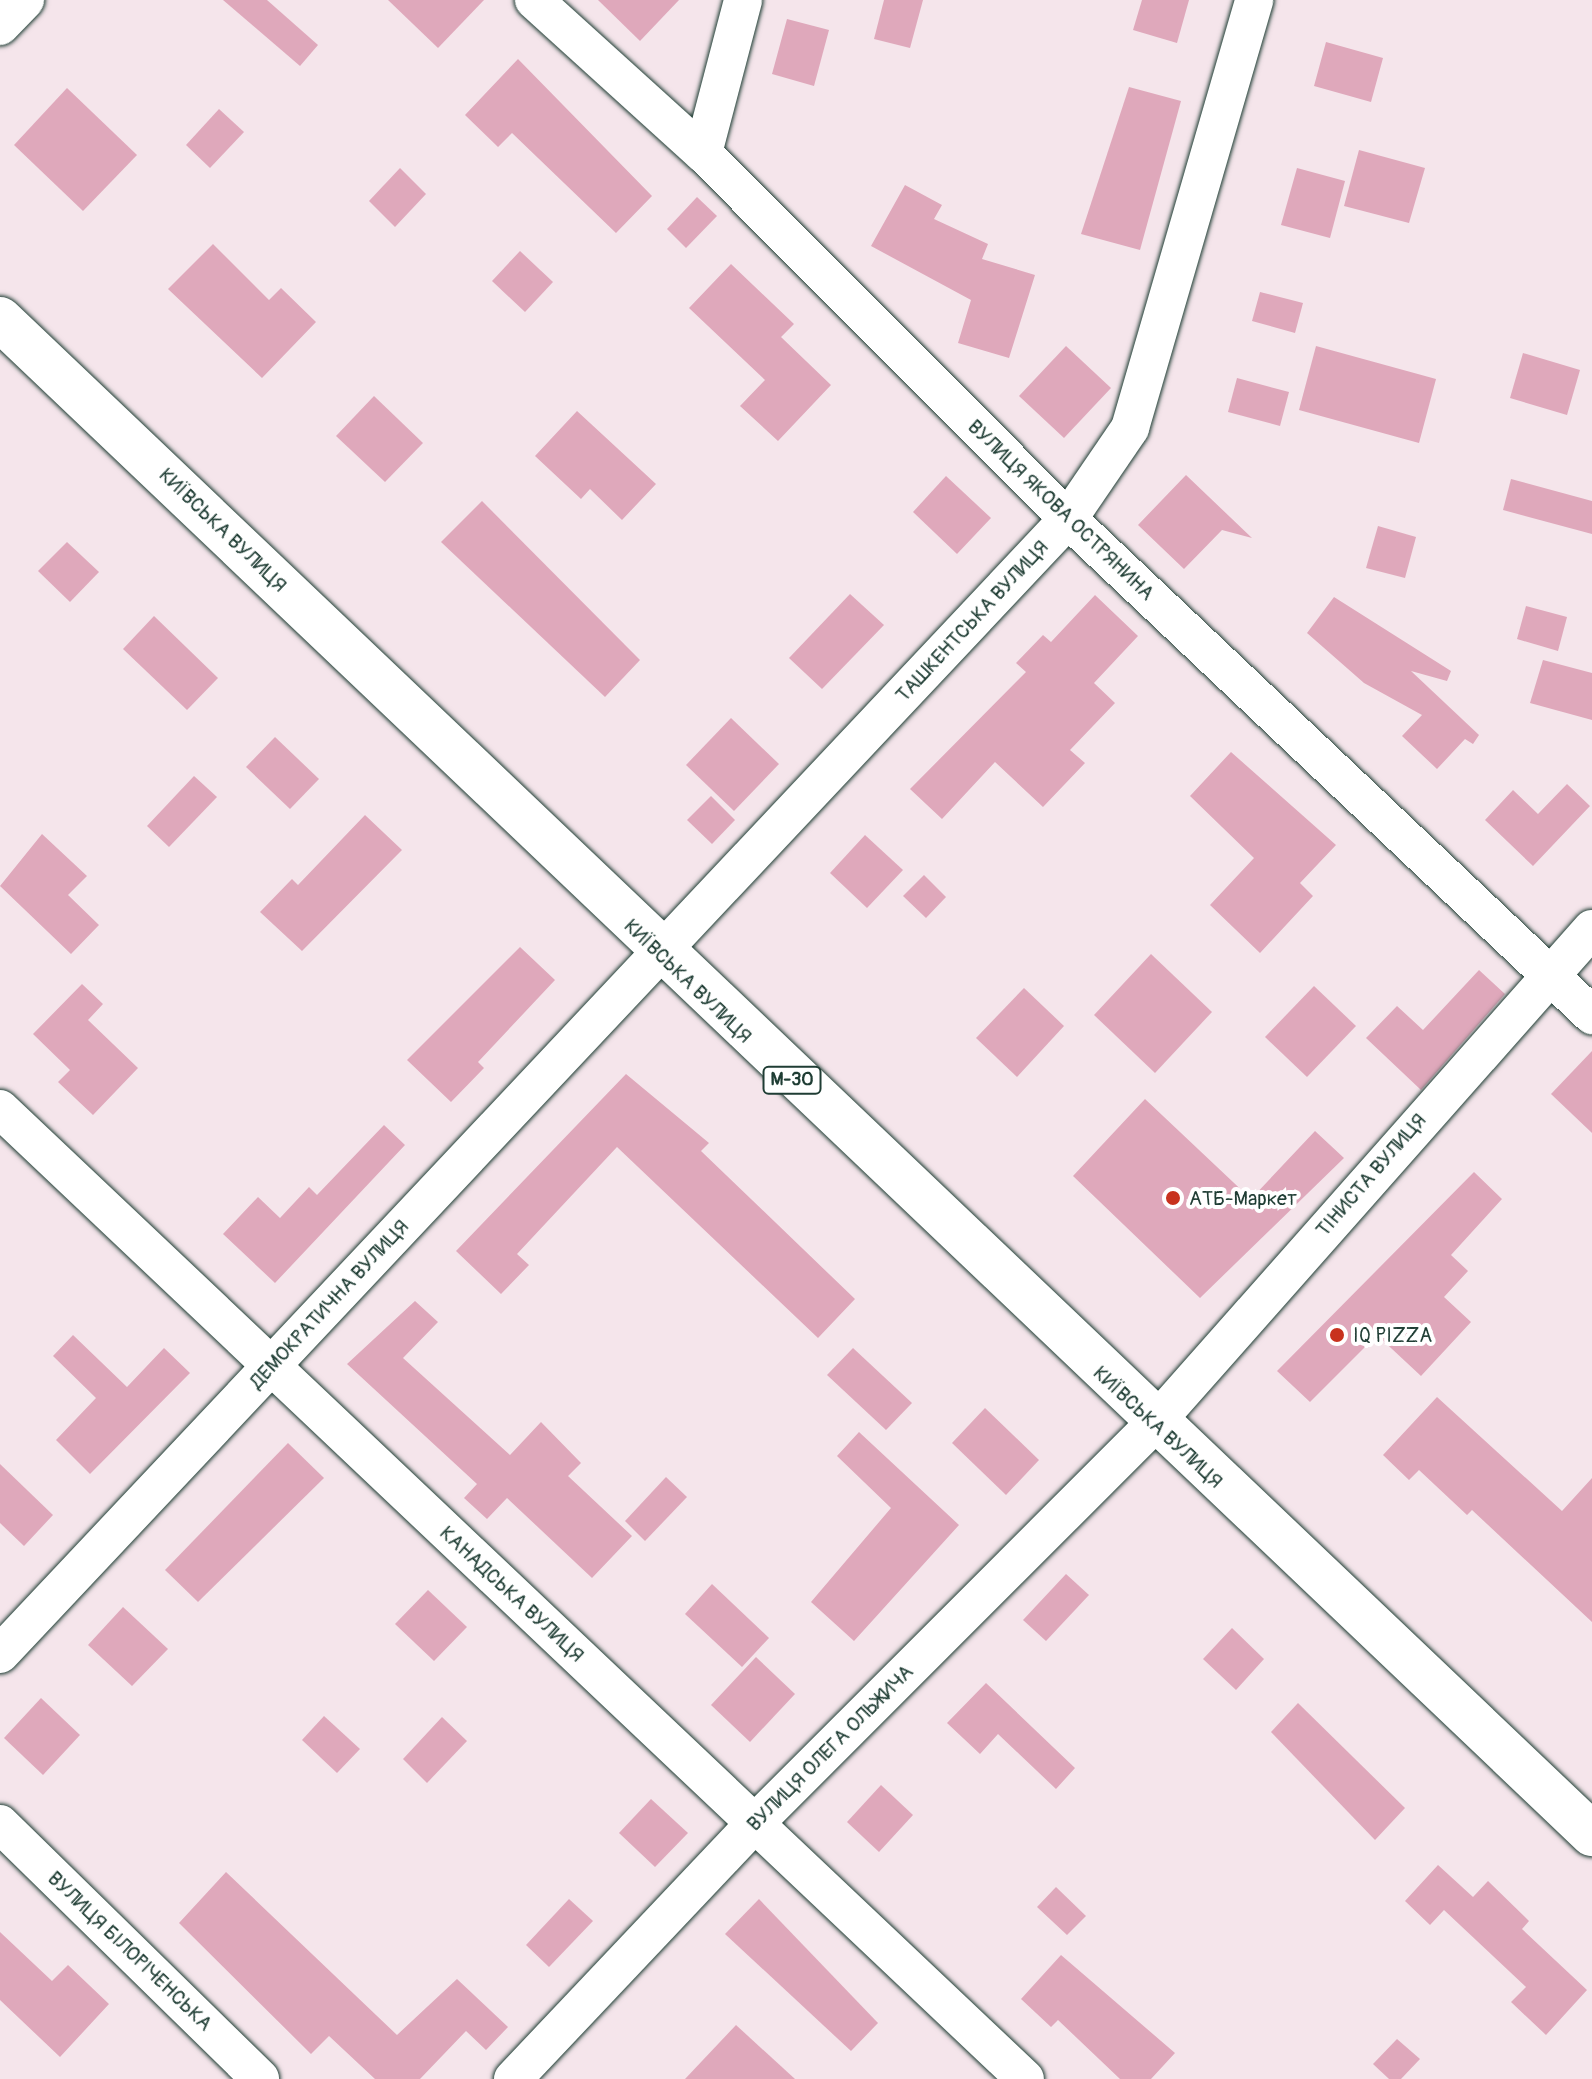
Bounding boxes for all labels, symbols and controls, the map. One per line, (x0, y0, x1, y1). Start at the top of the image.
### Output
street label: ВУЛИЦЯ ЯКОВА ОСТРЯНИНА (963, 415, 1159, 605)
street label: КИЇВСЬКА ВУЛИЦЯ (154, 463, 292, 597)
street label: ТАШКЕНТСЬКА ВУЛИЦЯ (891, 535, 1053, 707)
street label: КИЇВСЬКА ВУЛИЦЯ (619, 914, 757, 1048)
road number: М-30 (762, 1066, 822, 1094)
street label: ТІНИСТА ВУЛИЦЯ (1311, 1109, 1431, 1241)
place label: АТБ-Маркет (1189, 1186, 1297, 1210)
marker: АТБ-Маркет (1164, 1189, 1182, 1207)
street label: ДЕМОКРАТИЧНА ВУЛИЦЯ (244, 1215, 414, 1393)
place label: IQ PIZZA (1353, 1323, 1432, 1347)
marker: IQ PIZZA (1328, 1326, 1346, 1344)
street label: КИЇВСЬКА ВУЛИЦЯ (1088, 1361, 1228, 1493)
street label: КАНАДСЬКА ВУЛИЦЯ (435, 1521, 589, 1667)
street label: ВУЛИЦЯ ОЛЕГА ОЛЬЖИЧА (742, 1660, 918, 1836)
street label: ВУЛИЦЯ БІЛОРІЧЕНСЬКА (43, 1866, 217, 2036)

